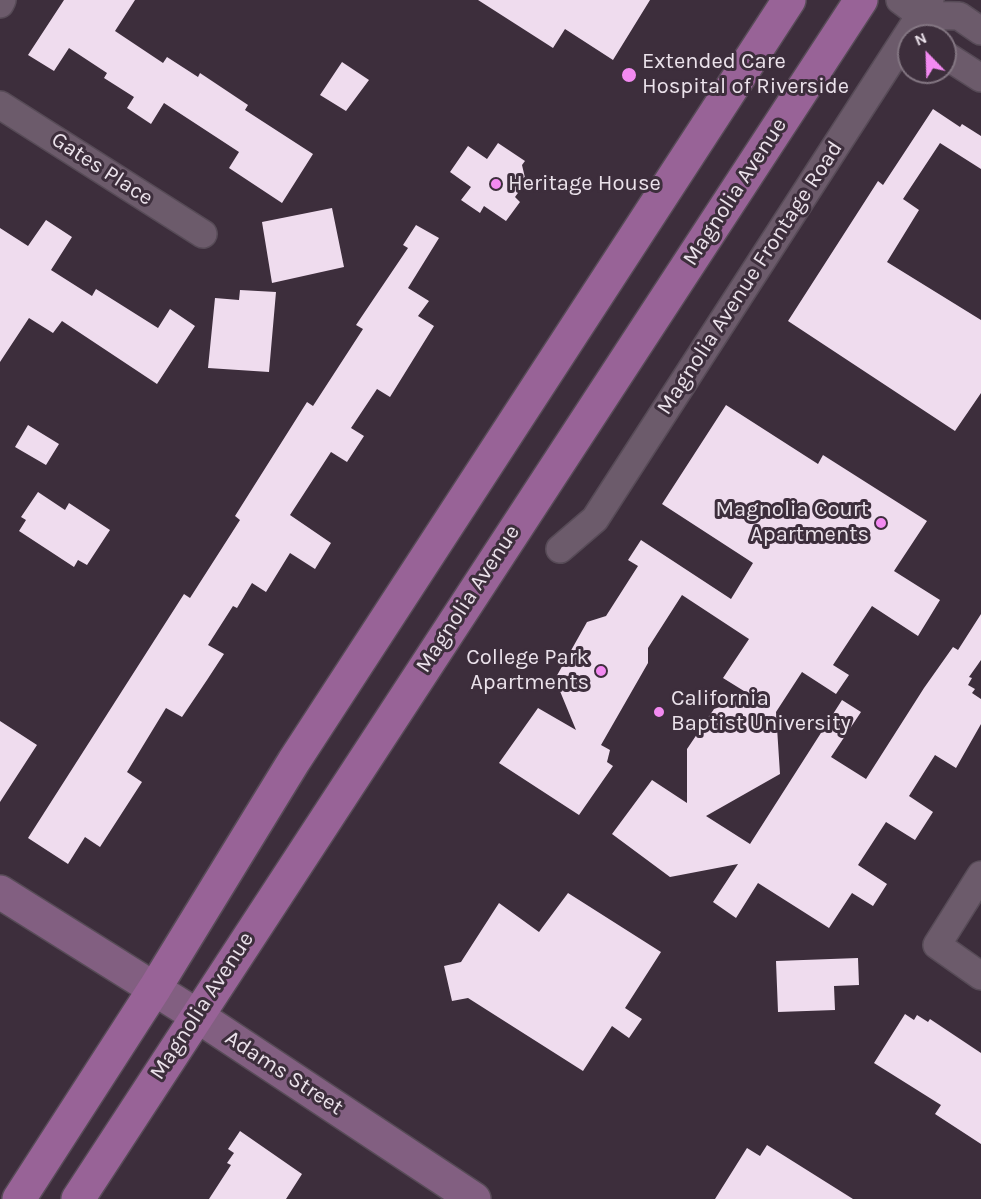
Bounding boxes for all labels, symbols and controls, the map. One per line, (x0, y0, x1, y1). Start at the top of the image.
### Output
north arrow (897, 24, 957, 84)
text: N (912, 28, 930, 50)
place label: Extended Care Hospital of Riverside (642, 49, 849, 100)
marker: Extended Care Hospital of Riverside (620, 66, 638, 84)
street label: Magnolia Avenue (677, 113, 793, 271)
street label: Gates Place (46, 126, 158, 212)
street label: Magnolia Avenue Frontage Road (652, 136, 848, 420)
place label: Heritage House (508, 171, 661, 197)
marker: Heritage House (489, 177, 503, 191)
place label: Magnolia Court Apartments (715, 497, 869, 548)
marker: Magnolia Court Apartments (874, 516, 888, 530)
street label: Magnolia Avenue (410, 520, 526, 678)
place label: College Park Apartments (466, 645, 589, 696)
marker: College Park Apartments (594, 664, 608, 678)
place label: California Baptist University (671, 686, 851, 738)
marker: California Baptist University (652, 705, 666, 719)
street label: Magnolia Avenue (144, 927, 260, 1085)
street label: Adams Street (220, 1025, 348, 1121)

